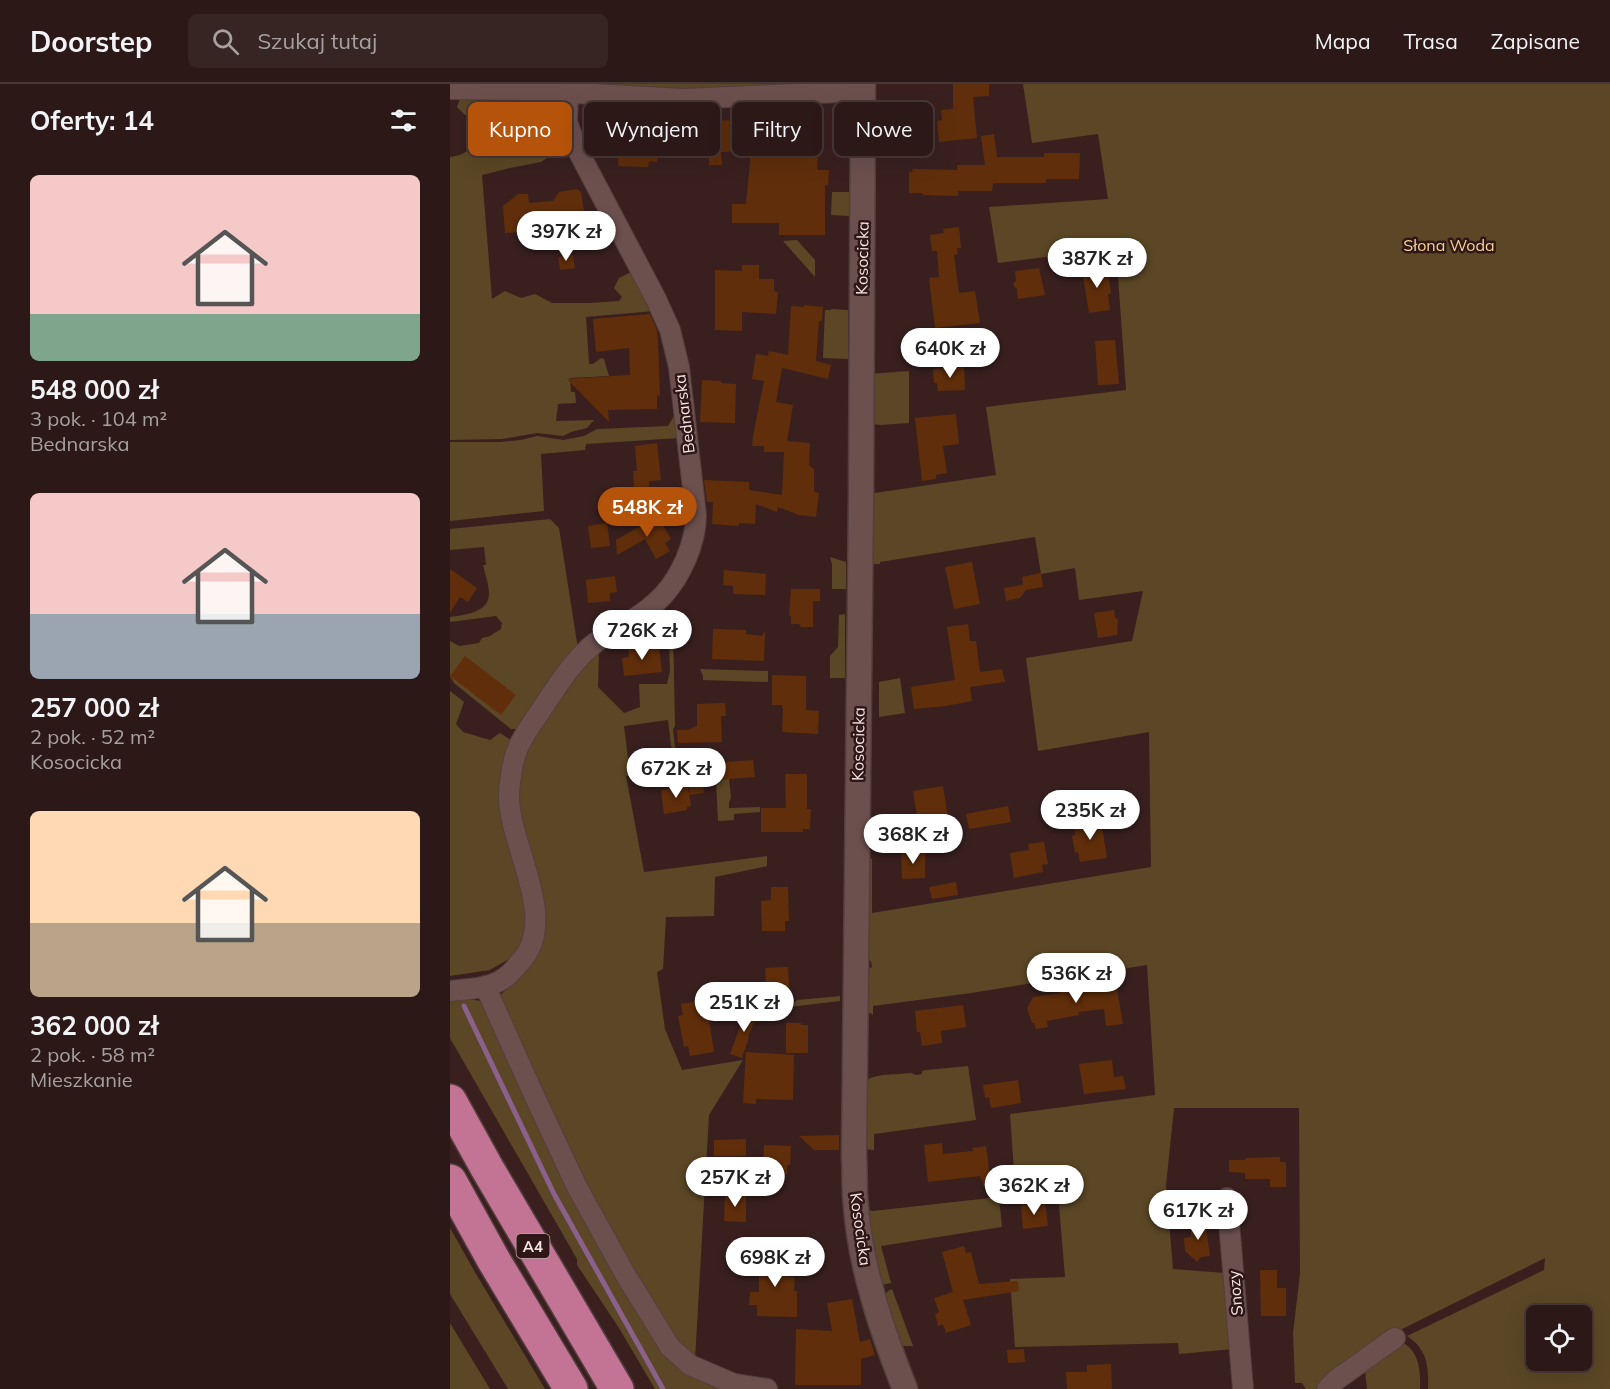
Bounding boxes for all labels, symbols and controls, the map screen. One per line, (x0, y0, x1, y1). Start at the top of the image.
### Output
search box (188, 14, 608, 68)
text: Doorstep (30, 24, 152, 59)
icon: search (209, 25, 242, 58)
text: Szukaj tutaj (257, 27, 377, 55)
text: Mapa (1315, 28, 1371, 54)
text: Trasa (1404, 28, 1458, 54)
text: Zapisane (1491, 28, 1580, 54)
chip: Kupno (468, 102, 572, 156)
chip: Wynajem (584, 102, 720, 156)
chip: Filtry (732, 102, 822, 156)
chip: Nowe (834, 102, 933, 156)
text: Oferty: 14 (30, 104, 154, 137)
icon: filters (387, 104, 420, 137)
pin: 397K zł (511, 211, 621, 262)
icon: home (171, 214, 279, 322)
text: 397K zł (531, 218, 601, 243)
street label: Kosocicka (851, 221, 873, 295)
park label: Słona Woda (1403, 235, 1495, 255)
pin: 387K zł (1042, 238, 1152, 289)
text: 387K zł (1062, 245, 1132, 270)
pin: 640K zł (895, 328, 1005, 379)
text: 640K zł (915, 335, 985, 360)
text: 548 000 zł (30, 373, 158, 406)
street label: Bednarska (669, 373, 699, 455)
text: 3 pok. · 104 m² (30, 406, 167, 431)
text: Bednarska (30, 431, 129, 456)
pin: 548K zł (592, 487, 702, 538)
text: 548K zł (612, 494, 682, 519)
icon: home (171, 532, 279, 640)
pin: 726K zł (587, 610, 697, 661)
text: 726K zł (607, 617, 677, 642)
text: 257 000 zł (30, 691, 158, 724)
street label: Kosocicka (847, 707, 869, 781)
text: 2 pok. · 52 m² (30, 724, 155, 749)
pin: 672K zł (621, 748, 731, 799)
text: Kosocicka (30, 749, 122, 774)
text: 672K zł (641, 755, 711, 780)
pin: 235K zł (1035, 790, 1145, 841)
text: 235K zł (1055, 797, 1125, 822)
pin: 368K zł (858, 814, 968, 865)
text: 368K zł (878, 821, 948, 846)
icon: home (171, 850, 279, 958)
pin: 536K zł (1021, 953, 1131, 1004)
text: 536K zł (1041, 960, 1111, 985)
pin: 251K zł (689, 982, 799, 1033)
text: 251K zł (709, 989, 779, 1014)
text: 362 000 zł (30, 1009, 158, 1042)
text: 2 pok. · 58 m² (30, 1042, 155, 1067)
text: Mieszkanie (30, 1067, 133, 1092)
pin: 257K zł (680, 1157, 790, 1208)
text: 257K zł (700, 1164, 770, 1189)
pin: 362K zł (979, 1165, 1089, 1216)
text: 362K zł (999, 1172, 1069, 1197)
pin: 617K zł (1143, 1190, 1253, 1241)
street label: Kosocicka (846, 1191, 876, 1267)
text: 617K zł (1163, 1197, 1233, 1222)
road number: A4 (516, 1234, 550, 1258)
pin: 698K zł (720, 1237, 830, 1288)
text: 698K zł (740, 1244, 810, 1269)
street label: Snozy (1223, 1269, 1247, 1316)
map controls (1526, 1305, 1592, 1371)
button: locate (1526, 1305, 1592, 1371)

